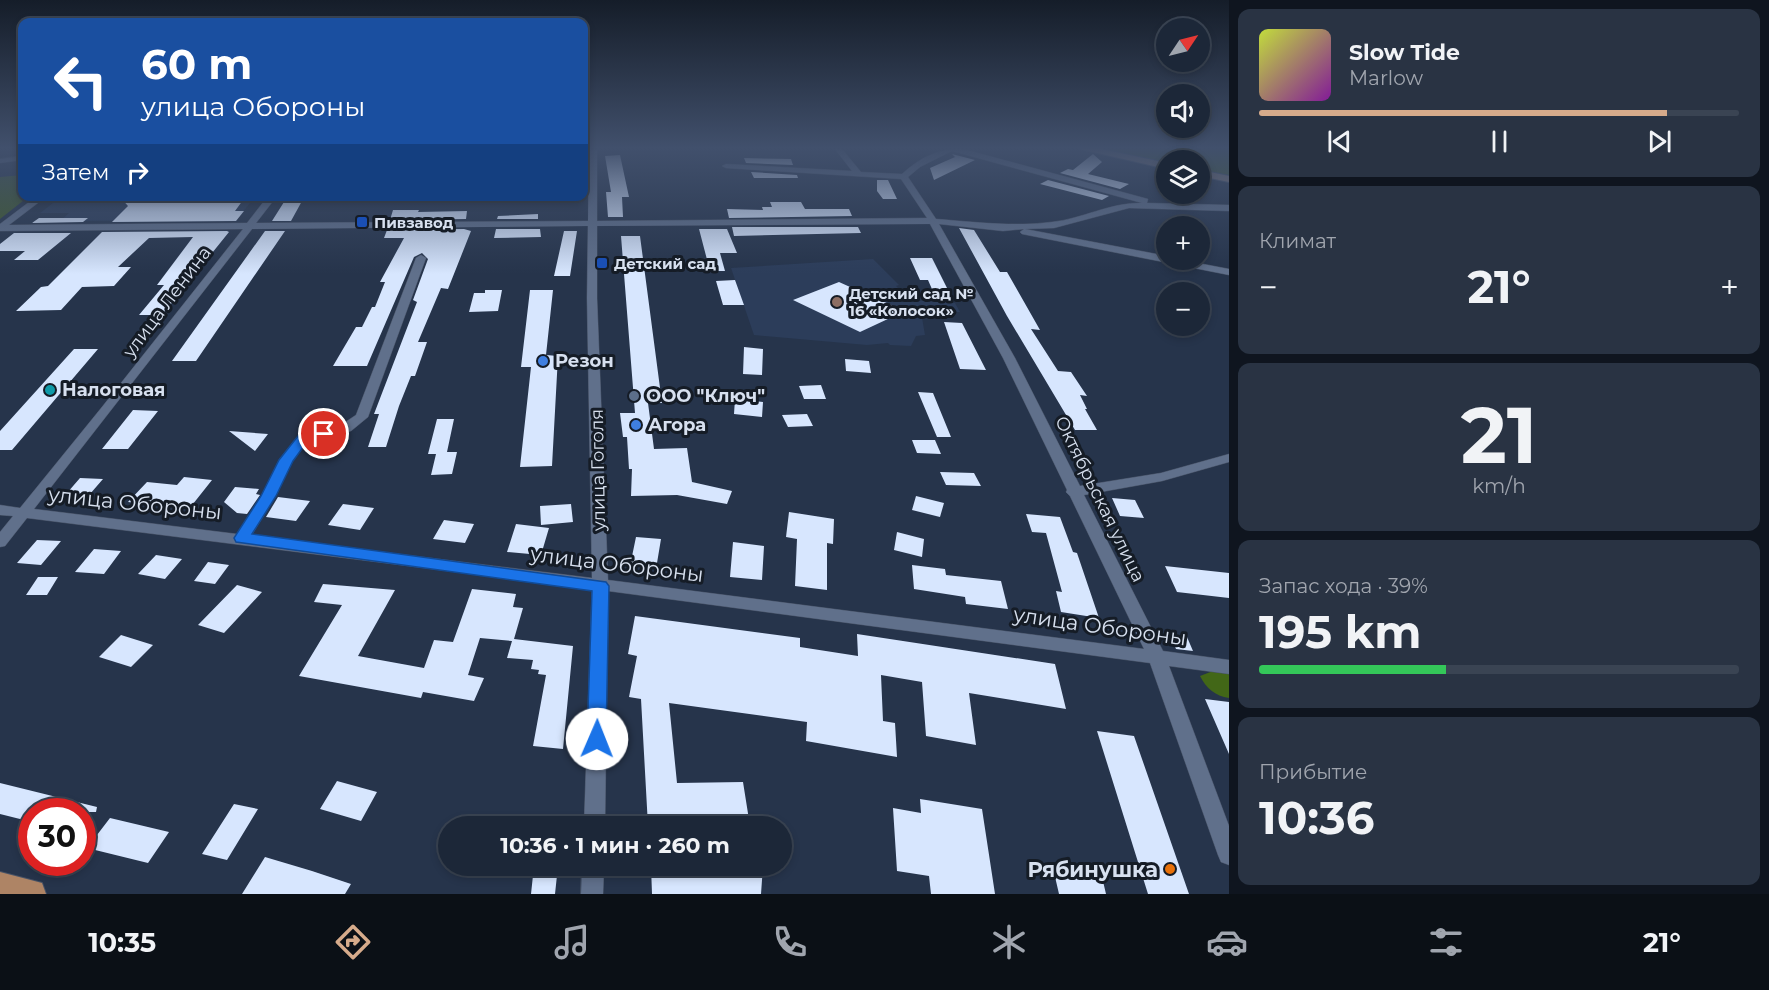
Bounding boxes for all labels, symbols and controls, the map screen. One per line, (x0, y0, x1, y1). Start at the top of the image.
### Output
north arrow (1156, 18, 1210, 72)
map controls (1156, 18, 1210, 336)
text: 60 m (141, 38, 252, 90)
text: Slow Tide (1349, 39, 1460, 66)
icon: left (42, 42, 120, 120)
text: Marlow (1349, 66, 1423, 90)
button: sound (1156, 84, 1210, 138)
text: улица Обороны (141, 90, 365, 123)
icon: previous (1323, 125, 1356, 158)
icon: pause (1483, 125, 1516, 158)
icon: next (1643, 125, 1676, 158)
button: layers (1156, 150, 1210, 204)
icon: right (121, 156, 154, 189)
text: Затем (42, 159, 109, 186)
place label: Пивзавод (374, 213, 454, 232)
marker: Пивзавод (355, 215, 369, 229)
button: + (1156, 216, 1210, 270)
text: Климат (1259, 229, 1336, 253)
street label: улица Ленина (117, 242, 216, 363)
place label: Детский сад (614, 254, 716, 273)
marker: Детский сад (595, 256, 609, 270)
text: 21° (1467, 259, 1531, 314)
text: − (1259, 267, 1278, 307)
text: + (1720, 267, 1739, 307)
button: − (1156, 282, 1210, 336)
place label: Детский сад № 16 «Колосок» (849, 284, 973, 320)
marker: Детский сад № 16 «Колосок» (830, 295, 844, 309)
place label: Резон (555, 350, 614, 372)
marker: Резон (536, 354, 550, 368)
place label: Налоговая (62, 379, 165, 401)
marker: Налоговая (43, 383, 57, 397)
place label: ООО "Ключ" (646, 385, 765, 407)
text: 21 (1461, 387, 1537, 483)
marker: ООО "Ключ" (627, 389, 641, 403)
pin (298, 408, 349, 459)
street label: улица Гоголя (586, 409, 610, 532)
street label: Октябрьская улица (1050, 412, 1150, 586)
place label: Агора (648, 414, 706, 436)
icon: arrive (307, 417, 340, 450)
marker: Агора (629, 418, 643, 432)
text: km/h (1472, 474, 1526, 498)
street label: улица Обороны (46, 481, 223, 525)
street label: улица Обороны (528, 541, 705, 587)
text: Запас хода · 39% (1259, 574, 1428, 598)
street label: улица Обороны (1011, 601, 1188, 651)
text: 195 km (1259, 604, 1421, 659)
position arrow (565, 707, 629, 771)
text: Прибытие (1259, 760, 1367, 784)
text: 10:36 (1259, 790, 1374, 845)
speed limit sign: 30 (18, 798, 96, 876)
text: 10:36 · 1 мин · 260 m (500, 832, 730, 859)
place label: Рябинушка (1027, 857, 1158, 882)
marker: Рябинушка (1163, 862, 1177, 876)
icon: directions (332, 921, 374, 963)
icon: music (551, 921, 593, 963)
icon: phone (769, 921, 811, 963)
icon: climate (988, 921, 1030, 963)
icon: car (1206, 921, 1248, 963)
icon: filters (1425, 921, 1467, 963)
text: 10:35 (88, 926, 156, 959)
text: 21° (1643, 926, 1681, 959)

